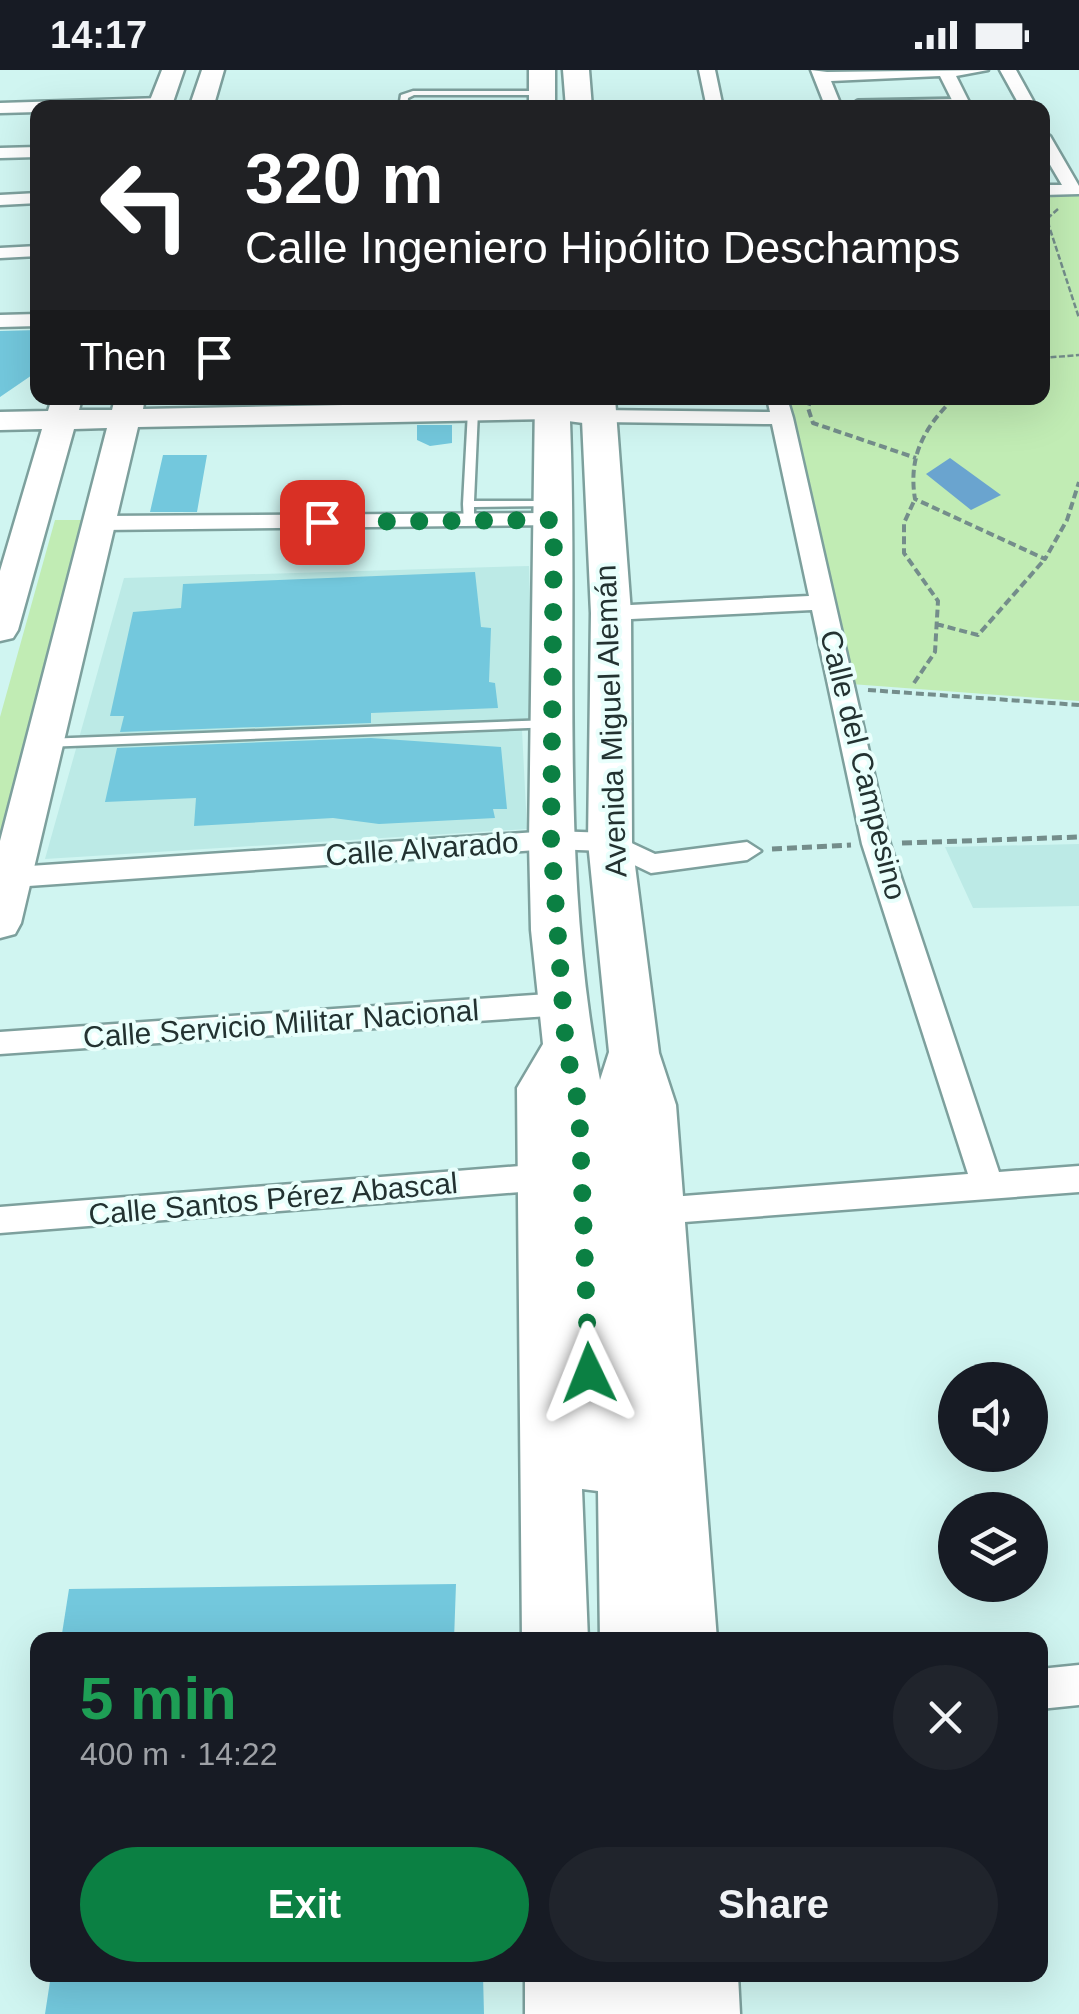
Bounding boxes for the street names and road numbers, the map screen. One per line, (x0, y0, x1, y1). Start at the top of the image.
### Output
street label: Avenida Miguel Alemán (589, 564, 632, 878)
street label: Calle del Campesino (814, 627, 913, 903)
street label: Calle Alvarado (324, 825, 520, 872)
street label: Calle Servicio Militar Nacional (82, 993, 480, 1054)
street label: Calle Santos Pérez Abascal (87, 1166, 459, 1231)

